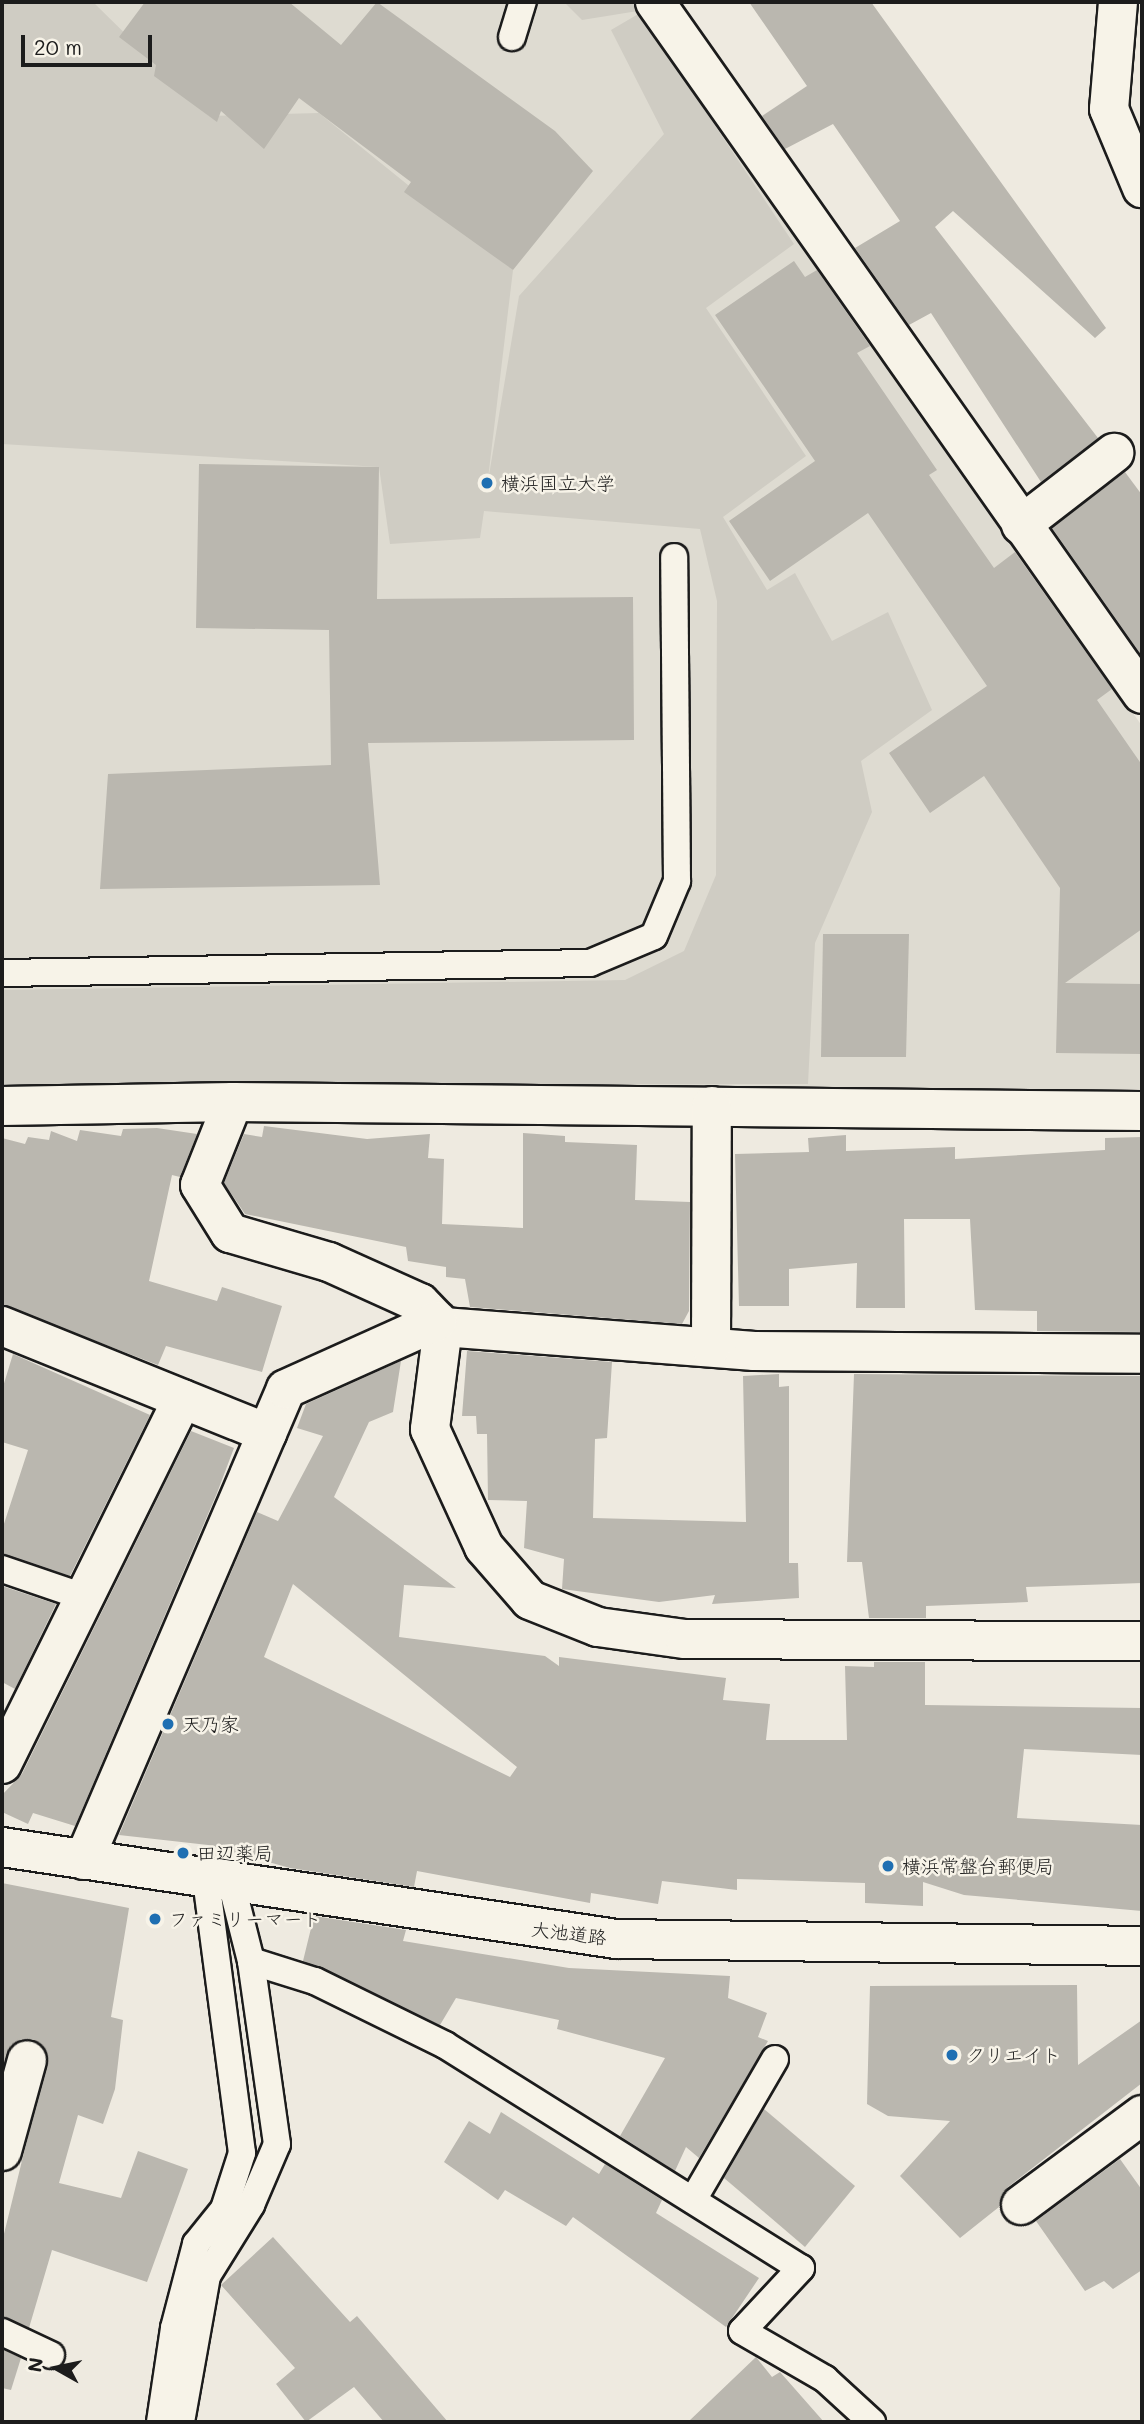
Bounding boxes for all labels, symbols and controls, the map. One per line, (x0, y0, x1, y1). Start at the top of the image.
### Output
scale bar (24, 21, 156, 65)
text: 20 m (34, 33, 82, 60)
place label: 横浜国立大学 (501, 472, 615, 494)
marker: 横浜国立大学 (479, 475, 495, 491)
place label: 天乃家 (182, 1713, 239, 1735)
marker: 天乃家 (160, 1716, 176, 1732)
place label: 田辺薬局 (197, 1842, 273, 1864)
marker: 田辺薬局 (175, 1845, 191, 1861)
place label: 横浜常盤台郵便局 (902, 1855, 1054, 1877)
marker: 横浜常盤台郵便局 (880, 1858, 896, 1874)
place label: ファミリーマート (169, 1908, 321, 1930)
marker: ファミリーマート (147, 1911, 163, 1927)
street label: 大池道路 (530, 1917, 608, 1949)
place label: クリエイト (966, 2044, 1061, 2066)
marker: クリエイト (944, 2047, 960, 2063)
north arrow (21, 2333, 91, 2403)
text: N (21, 2356, 48, 2374)

